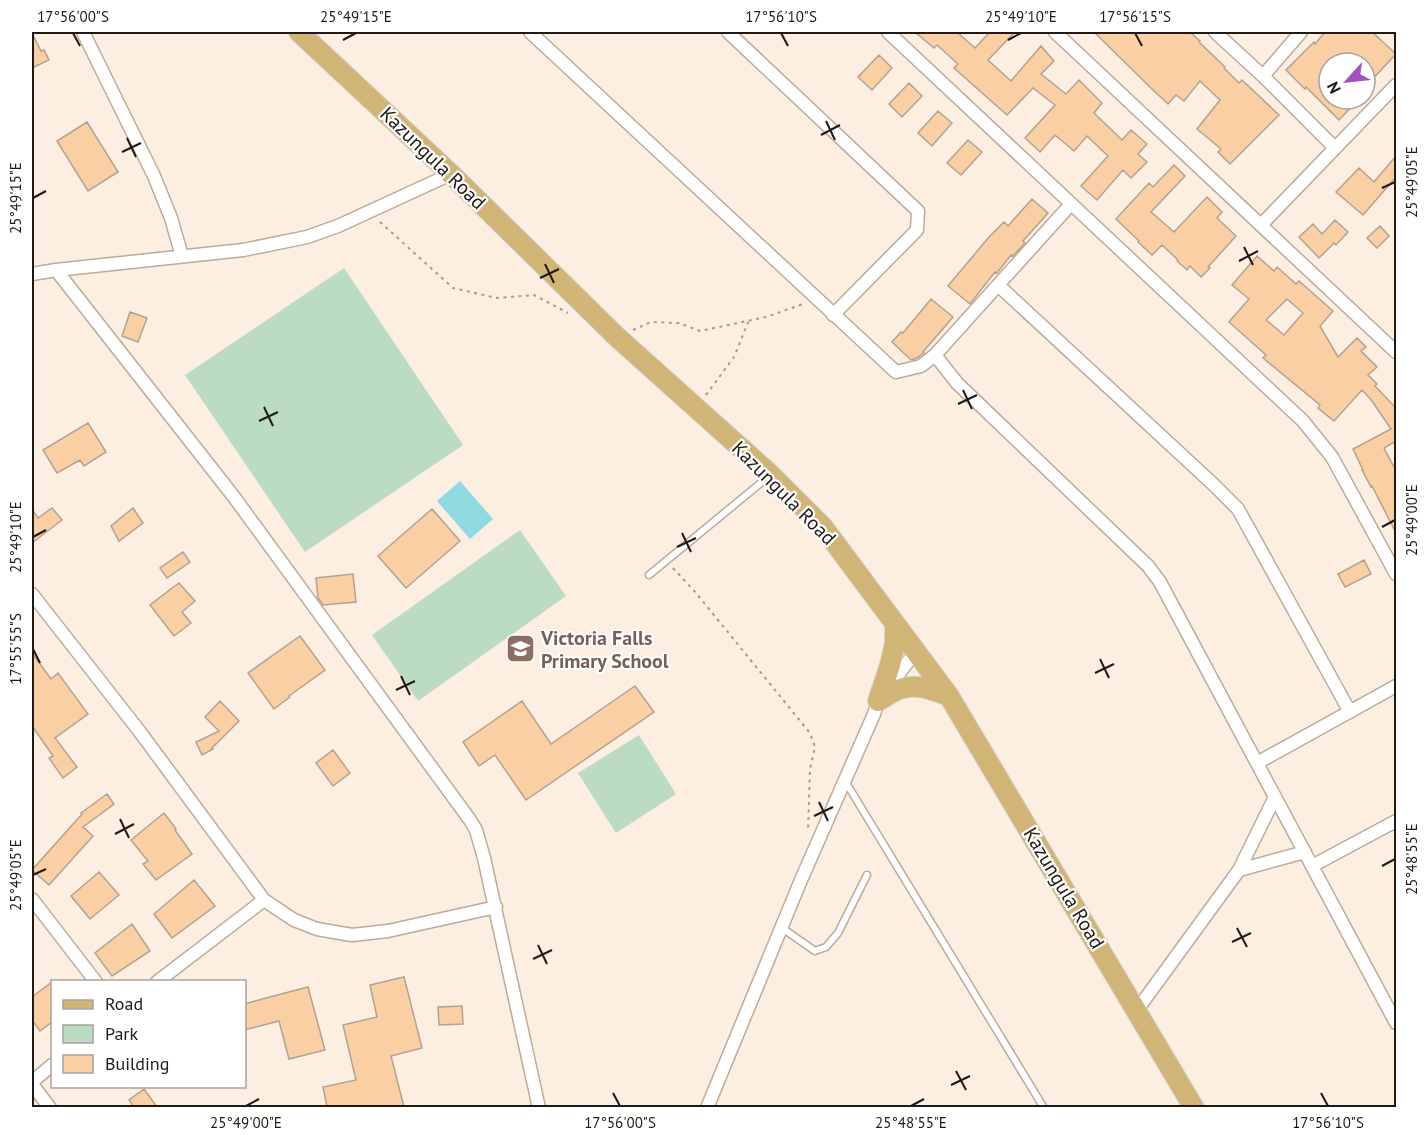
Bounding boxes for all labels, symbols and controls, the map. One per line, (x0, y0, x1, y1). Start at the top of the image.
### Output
text: 17°56'00"S (37, 7, 109, 26)
text: 25°49'15"E (320, 7, 392, 26)
text: 17°56'10"S (745, 7, 817, 26)
text: 25°49'10"E (985, 7, 1057, 26)
text: 17°56'15"S (1099, 7, 1171, 26)
north arrow (1317, 51, 1377, 111)
text: N (1322, 79, 1345, 97)
street label: Kazungula Road (375, 101, 491, 215)
text: 25°49'05"E (1402, 146, 1421, 218)
text: 25°49'15"E (6, 162, 25, 234)
street label: Kazungula Road (726, 435, 842, 551)
text: 25°49'00"E (1402, 484, 1421, 556)
text: 25°49'10"E (6, 501, 25, 573)
text: 17°55'55"S (6, 613, 25, 685)
place label: Victoria Falls Primary School (540, 625, 669, 674)
school or university icon: Victoria Falls Primary School (504, 633, 536, 665)
street label: Kazungula Road (1018, 823, 1110, 953)
text: 25°48'55"E (1402, 823, 1421, 895)
text: 25°49'05"E (6, 839, 25, 911)
legend (51, 980, 246, 1088)
text: Road (105, 992, 143, 1015)
text: Park (105, 1022, 138, 1045)
text: Building (105, 1052, 169, 1075)
text: 25°49'00"E (210, 1113, 282, 1132)
text: 17°56'00"S (584, 1113, 656, 1132)
text: 25°48'55"E (875, 1113, 947, 1132)
text: 17°56'10"S (1292, 1113, 1364, 1132)

